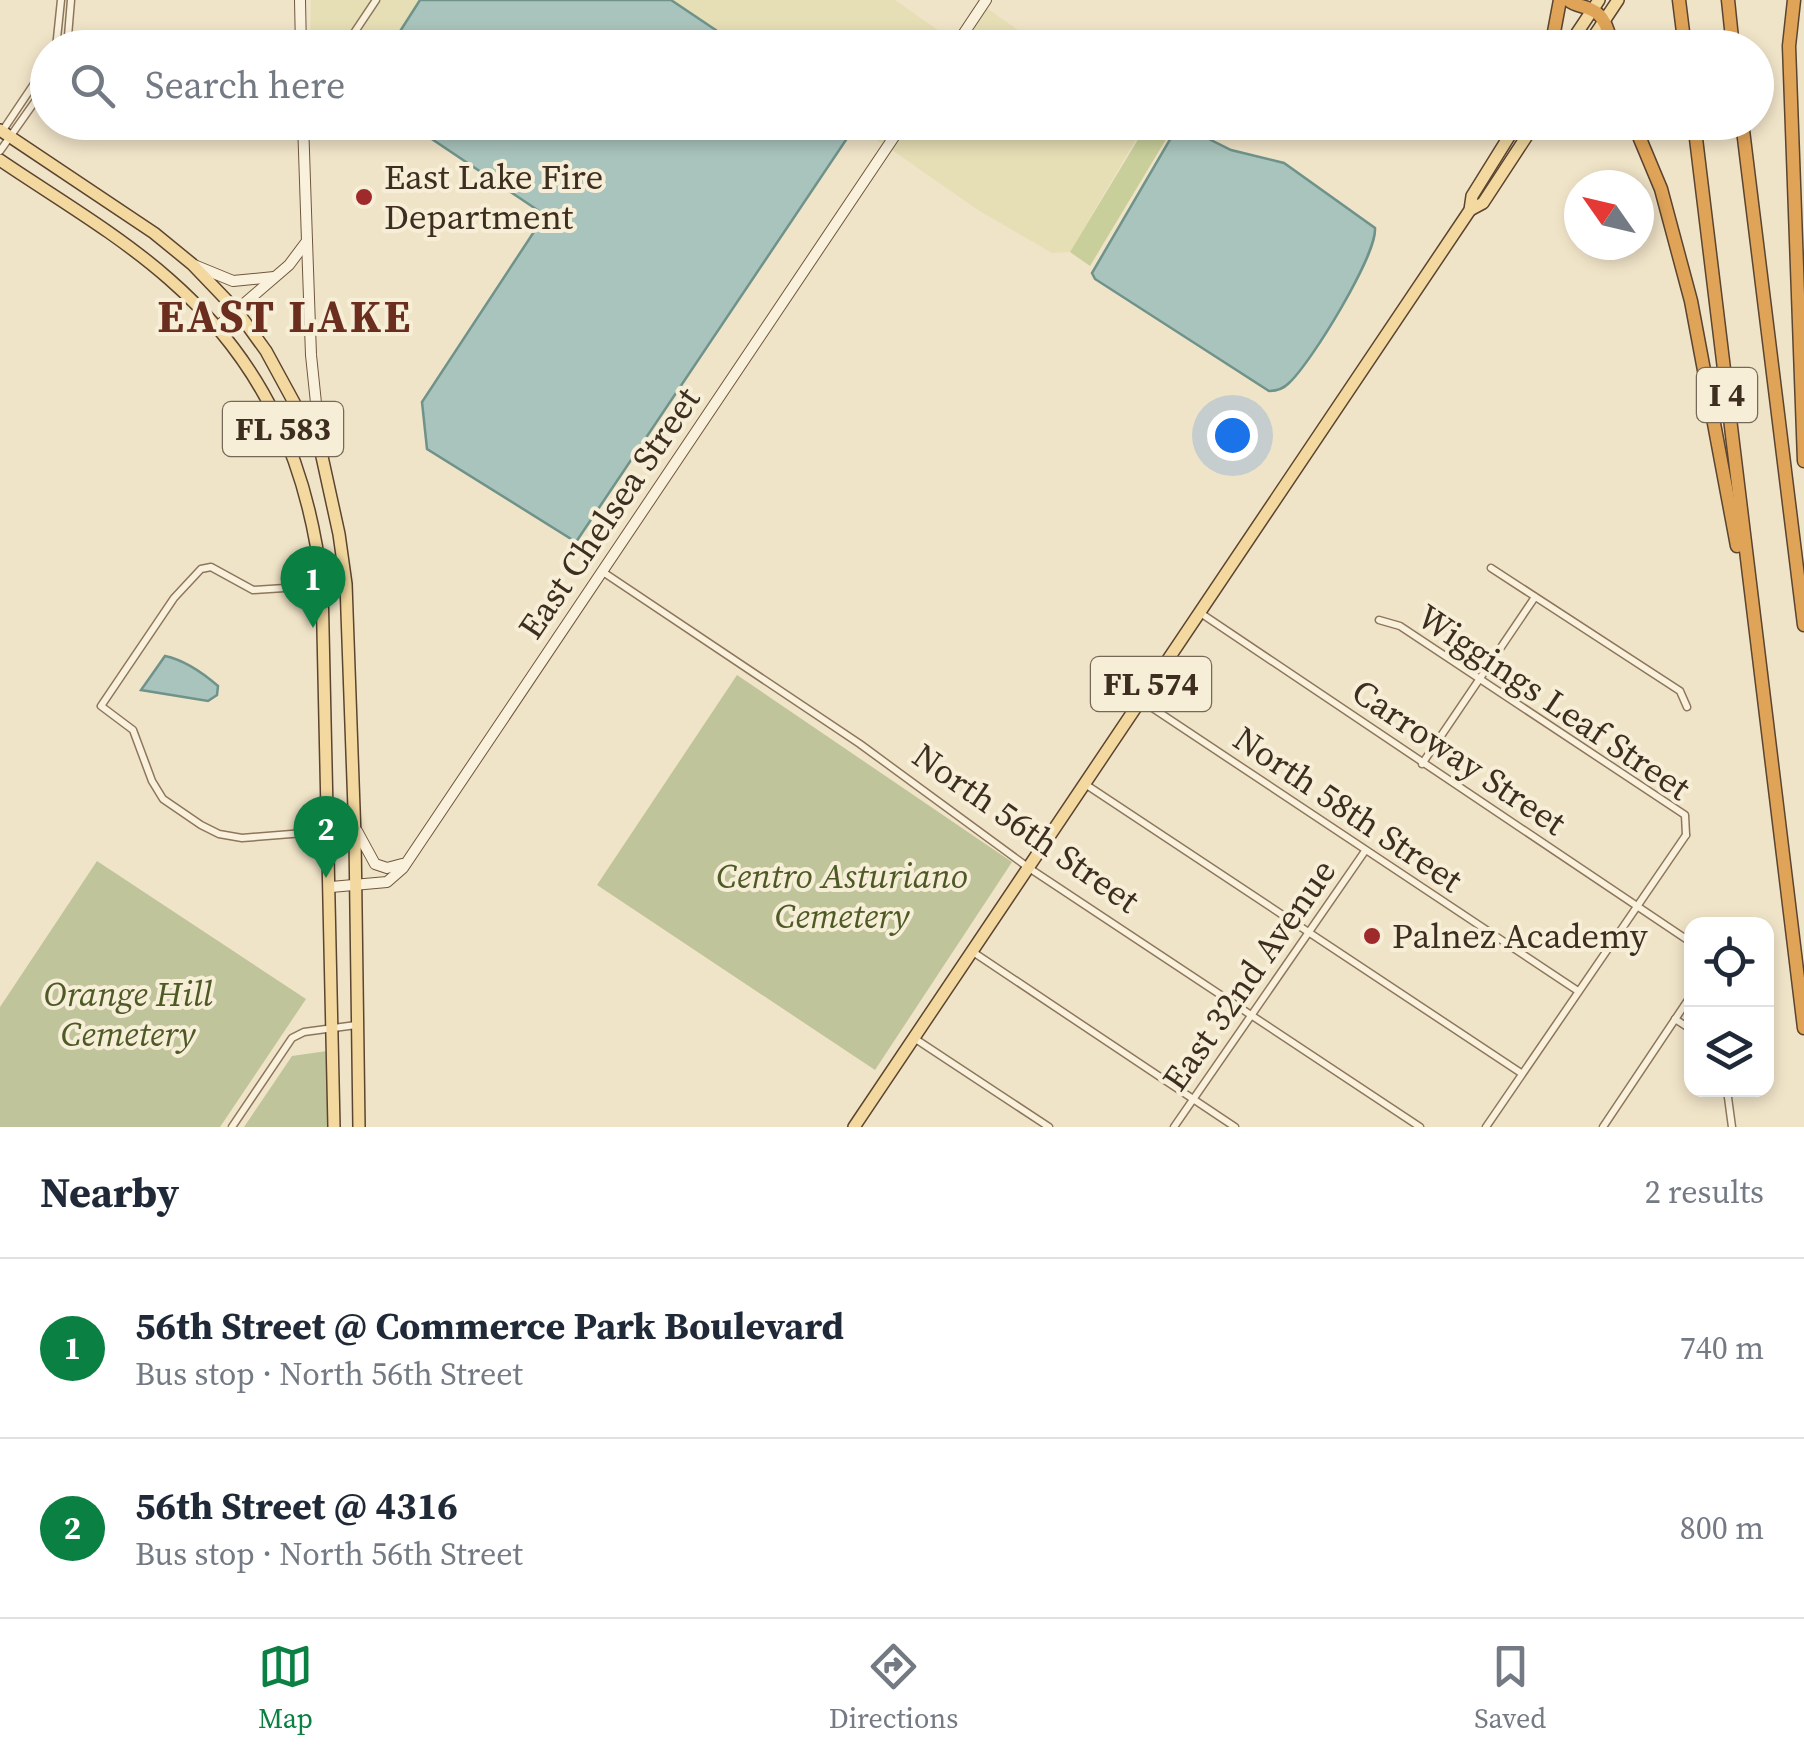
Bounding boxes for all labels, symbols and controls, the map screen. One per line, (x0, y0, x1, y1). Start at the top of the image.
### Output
search box (30, 30, 1774, 140)
icon: search (65, 58, 120, 113)
text: Search here (145, 59, 345, 111)
place label: East Lake Fire Department (384, 153, 603, 241)
north arrow (1564, 170, 1654, 260)
marker: East Lake Fire Department (353, 186, 375, 208)
district label: EAST LAKE (157, 285, 413, 347)
road number: I 4 (1697, 368, 1757, 422)
street label: East Chelsea Street (507, 377, 711, 648)
road number: FL 583 (223, 402, 343, 456)
your location (1207, 410, 1258, 461)
pin: 1 (280, 546, 346, 628)
street label: Wiggings Leaf Street (1408, 593, 1700, 812)
road number: FL 574 (1091, 657, 1211, 711)
street label: Carroway Street (1343, 668, 1576, 847)
street label: North 58th Street (1224, 715, 1472, 904)
street label: North 56th Street (903, 732, 1149, 924)
pin: 2 (294, 796, 358, 878)
street label: East 32nd Avenue (1151, 850, 1347, 1100)
park label: Centro Asturiano Cemetery (716, 852, 968, 940)
place label: Palnez Academy (1392, 912, 1648, 960)
map controls (1684, 917, 1774, 1097)
button: locate (1684, 917, 1774, 1007)
marker: Palnez Academy (1361, 925, 1383, 947)
park label: Orange Hill Cemetery (44, 970, 213, 1058)
button: layers (1684, 1007, 1774, 1097)
text: Nearby (40, 1163, 179, 1221)
text: 2 results (1645, 1170, 1764, 1214)
text: 56th Street @ Commerce Park Boulevard (135, 1300, 844, 1352)
text: 1 (64, 1326, 81, 1370)
text: 740 m (1680, 1326, 1764, 1370)
text: Bus stop · North 56th Street (135, 1352, 523, 1396)
text: 56th Street @ 4316 (135, 1480, 458, 1532)
text: 2 (64, 1506, 81, 1550)
text: 800 m (1680, 1506, 1764, 1550)
text: Bus stop · North 56th Street (135, 1532, 523, 1576)
tab: Map (258, 1639, 313, 1737)
tab: Directions (829, 1639, 958, 1737)
tab: Saved (1474, 1639, 1546, 1737)

